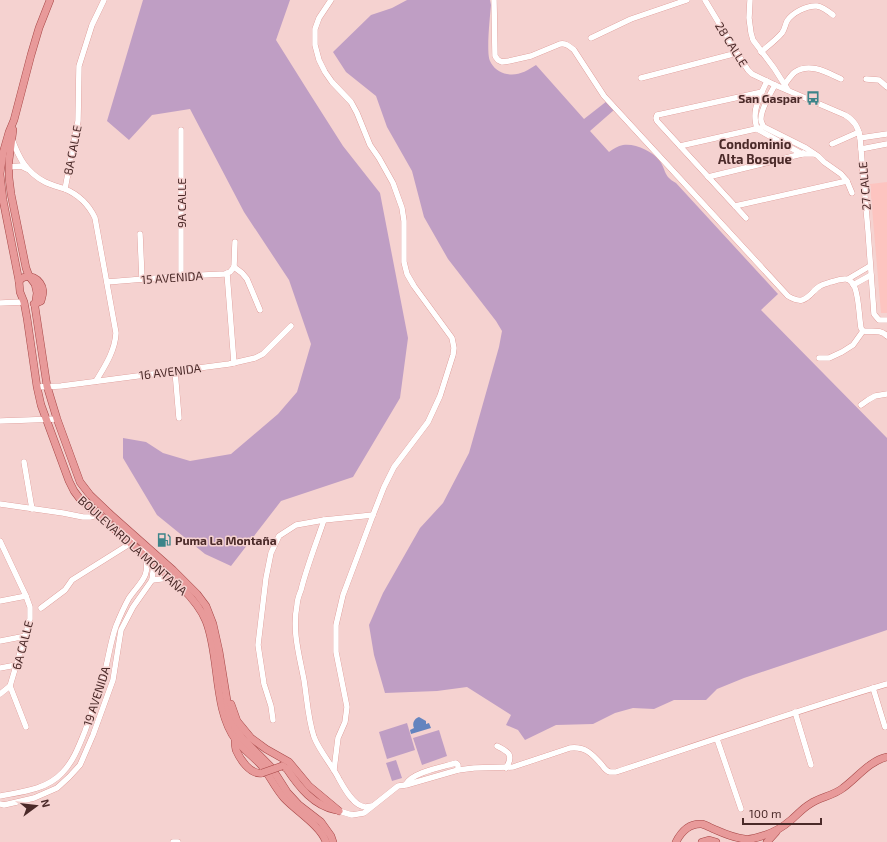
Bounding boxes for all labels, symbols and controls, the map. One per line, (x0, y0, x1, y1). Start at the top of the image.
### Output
street label: 28 CALLE (713, 19, 751, 69)
bus stop icon: San Gaspar (805, 90, 821, 106)
place label: San Gaspar (738, 91, 802, 105)
street label: 8A CALLE (60, 124, 84, 176)
district label: Condominio Alta Bosque (718, 136, 792, 167)
street label: 27 CALLE (855, 161, 873, 211)
street label: 9A CALLE (174, 178, 188, 228)
street label: 15 AVENIDA (141, 268, 204, 286)
street label: 16 AVENIDA (138, 360, 202, 382)
street label: BOULEVARD LA MONTAÑA (76, 492, 191, 598)
fuel station icon: Puma La Montaña (156, 532, 172, 548)
place label: Puma La Montaña (175, 533, 277, 547)
street label: 6A CALLE (9, 619, 35, 671)
street label: 19 AVENIDA (80, 664, 112, 728)
north arrow (16, 786, 56, 826)
text: N (39, 798, 53, 809)
scale bar (743, 800, 821, 826)
text: 100 m (749, 806, 781, 820)

